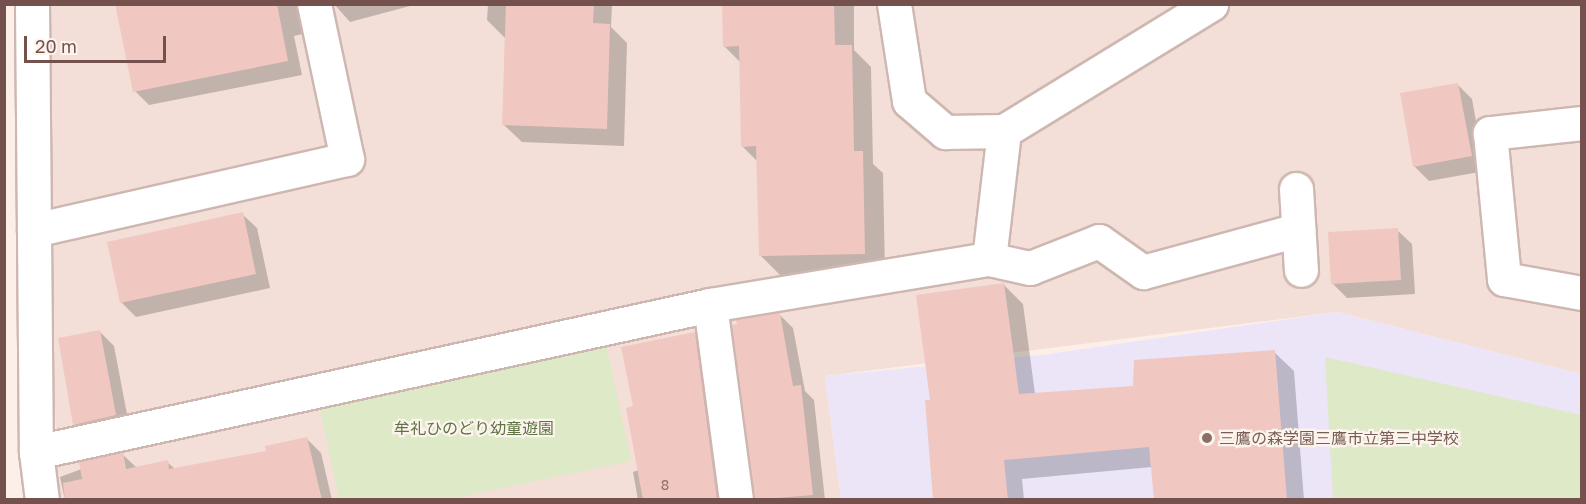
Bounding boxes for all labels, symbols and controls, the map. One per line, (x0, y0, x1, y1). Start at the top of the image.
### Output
scale bar (27, 24, 170, 62)
text: 20 m (35, 35, 77, 57)
park label: 牟礼ひのどり幼童遊園 (394, 418, 554, 438)
place label: 三鷹の森学園三鷹市立第三中学校 (1219, 428, 1459, 448)
marker: 三鷹の森学園三鷹市立第三中学校 (1200, 431, 1214, 445)
house number: 8 (661, 477, 669, 493)

